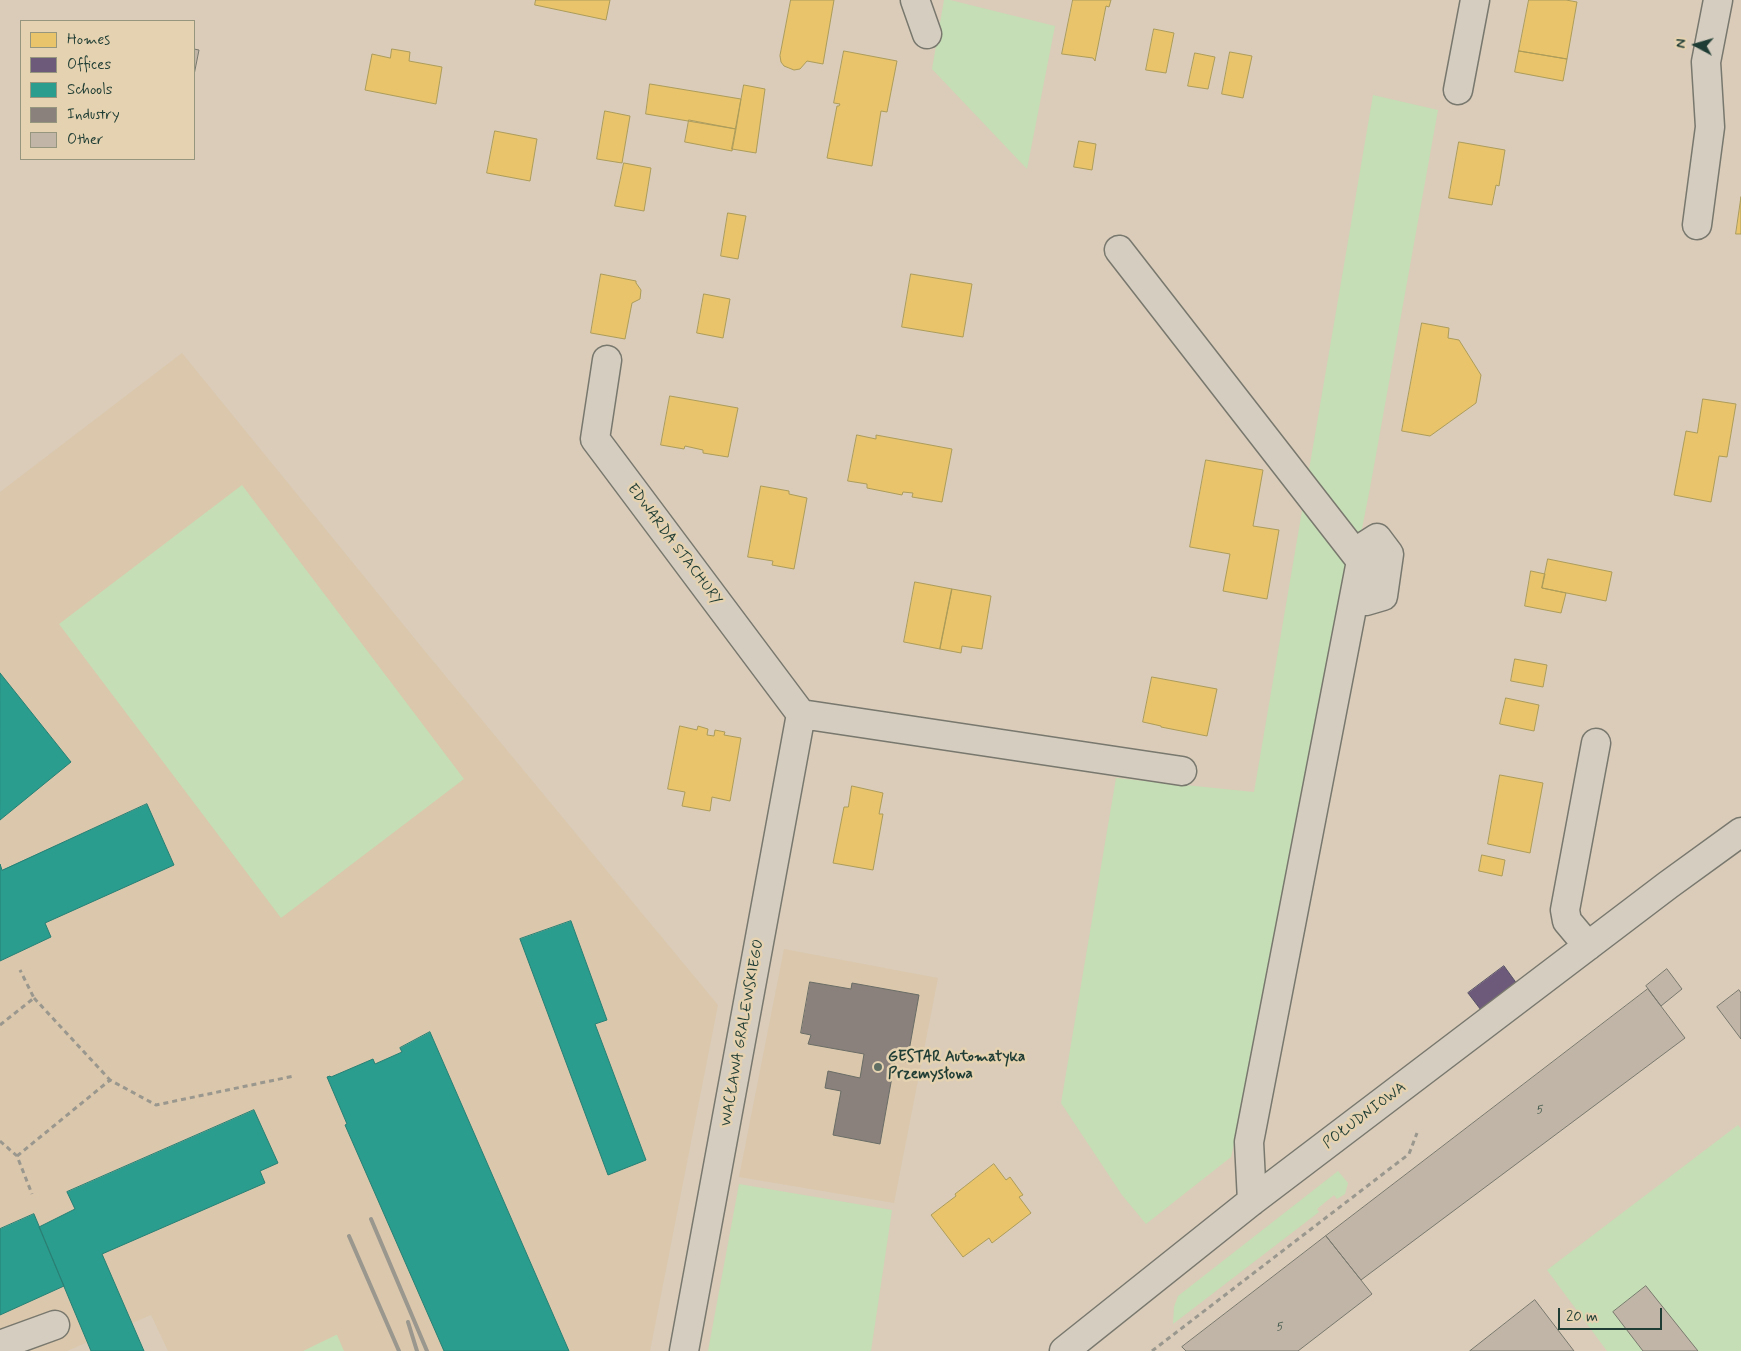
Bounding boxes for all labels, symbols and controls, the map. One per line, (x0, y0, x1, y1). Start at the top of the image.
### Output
legend (20, 20, 195, 160)
north arrow (1671, 20, 1721, 70)
text: Homes (67, 30, 110, 50)
text: N (1672, 38, 1691, 49)
text: Offices (67, 55, 111, 75)
text: Schools (67, 80, 113, 100)
text: Industry (67, 105, 120, 125)
text: Other (67, 130, 103, 150)
street label: EDWARDA STACHURY (622, 481, 726, 609)
street label: WACŁAWA GRALEWSKIEGO (718, 938, 768, 1128)
place label: GESTAR Automatyka Przemysłowa (888, 1049, 1025, 1084)
marker: GESTAR Automatyka Przemysłowa (872, 1061, 884, 1073)
street label: POŁUDNIOWA (1320, 1079, 1410, 1153)
house number: 5 (1536, 1103, 1544, 1117)
scale bar (1561, 1298, 1665, 1330)
text: 20 m (1566, 1307, 1598, 1327)
house number: 5 (1276, 1320, 1284, 1334)

